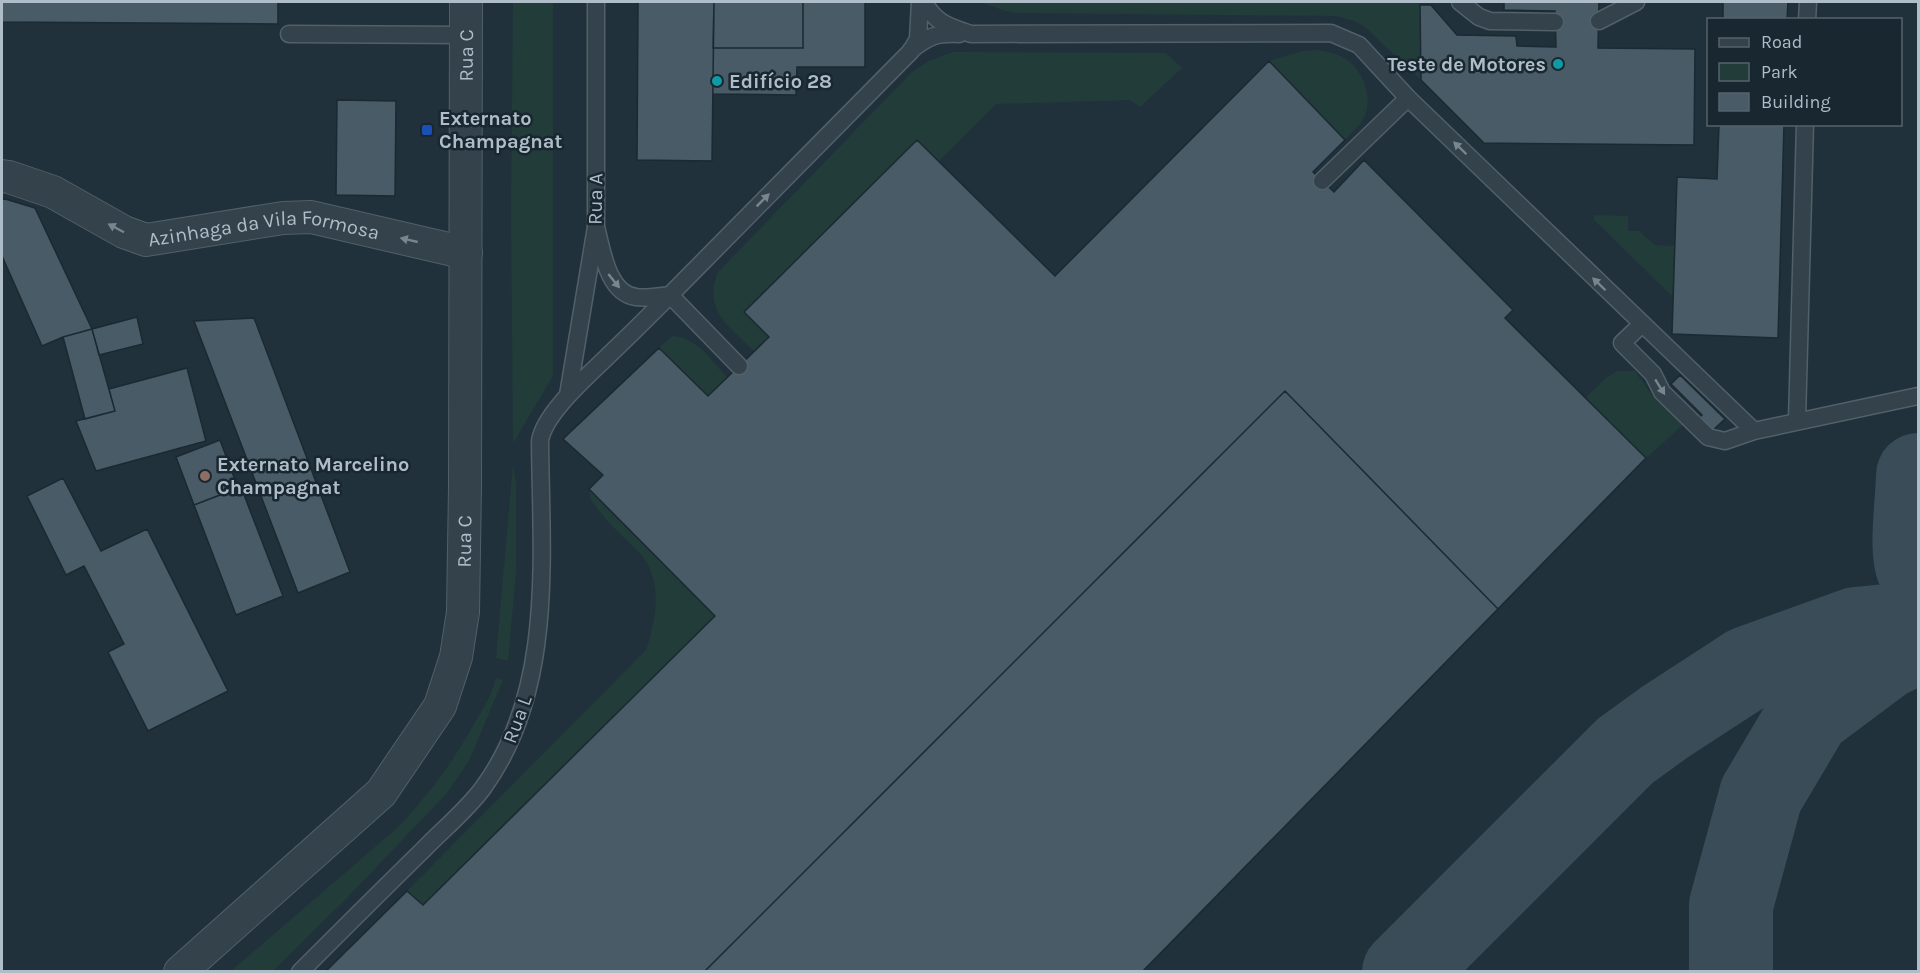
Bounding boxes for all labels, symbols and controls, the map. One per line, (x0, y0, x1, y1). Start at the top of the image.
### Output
legend (1707, 18, 1902, 126)
street label: Rua C (455, 29, 478, 82)
text: Road (1761, 31, 1802, 53)
place label: Teste de Motores (1387, 53, 1546, 76)
marker: Teste de Motores (1551, 57, 1565, 71)
text: Park (1761, 61, 1798, 83)
place label: Edifício 28 (729, 70, 832, 93)
marker: Edifício 28 (710, 74, 724, 88)
text: Building (1761, 91, 1831, 113)
place label: Externato Champagnat (439, 107, 563, 153)
marker: Externato Champagnat (420, 123, 434, 137)
one-way arrow (1452, 141, 1467, 155)
street label: Rua A (584, 173, 607, 225)
one-way arrow (756, 194, 770, 208)
street label: Azinhaga da Vila Formosa (146, 206, 382, 252)
one-way arrow (107, 223, 124, 233)
one-way arrow (399, 235, 418, 244)
one-way arrow (608, 273, 621, 289)
one-way arrow (1592, 277, 1607, 291)
one-way arrow (1655, 378, 1666, 395)
place label: Externato Marcelino Champagnat (217, 453, 409, 499)
marker: Externato Marcelino Champagnat (198, 469, 212, 483)
street label: Rua C (453, 515, 477, 568)
street label: Rua L (498, 691, 537, 746)

